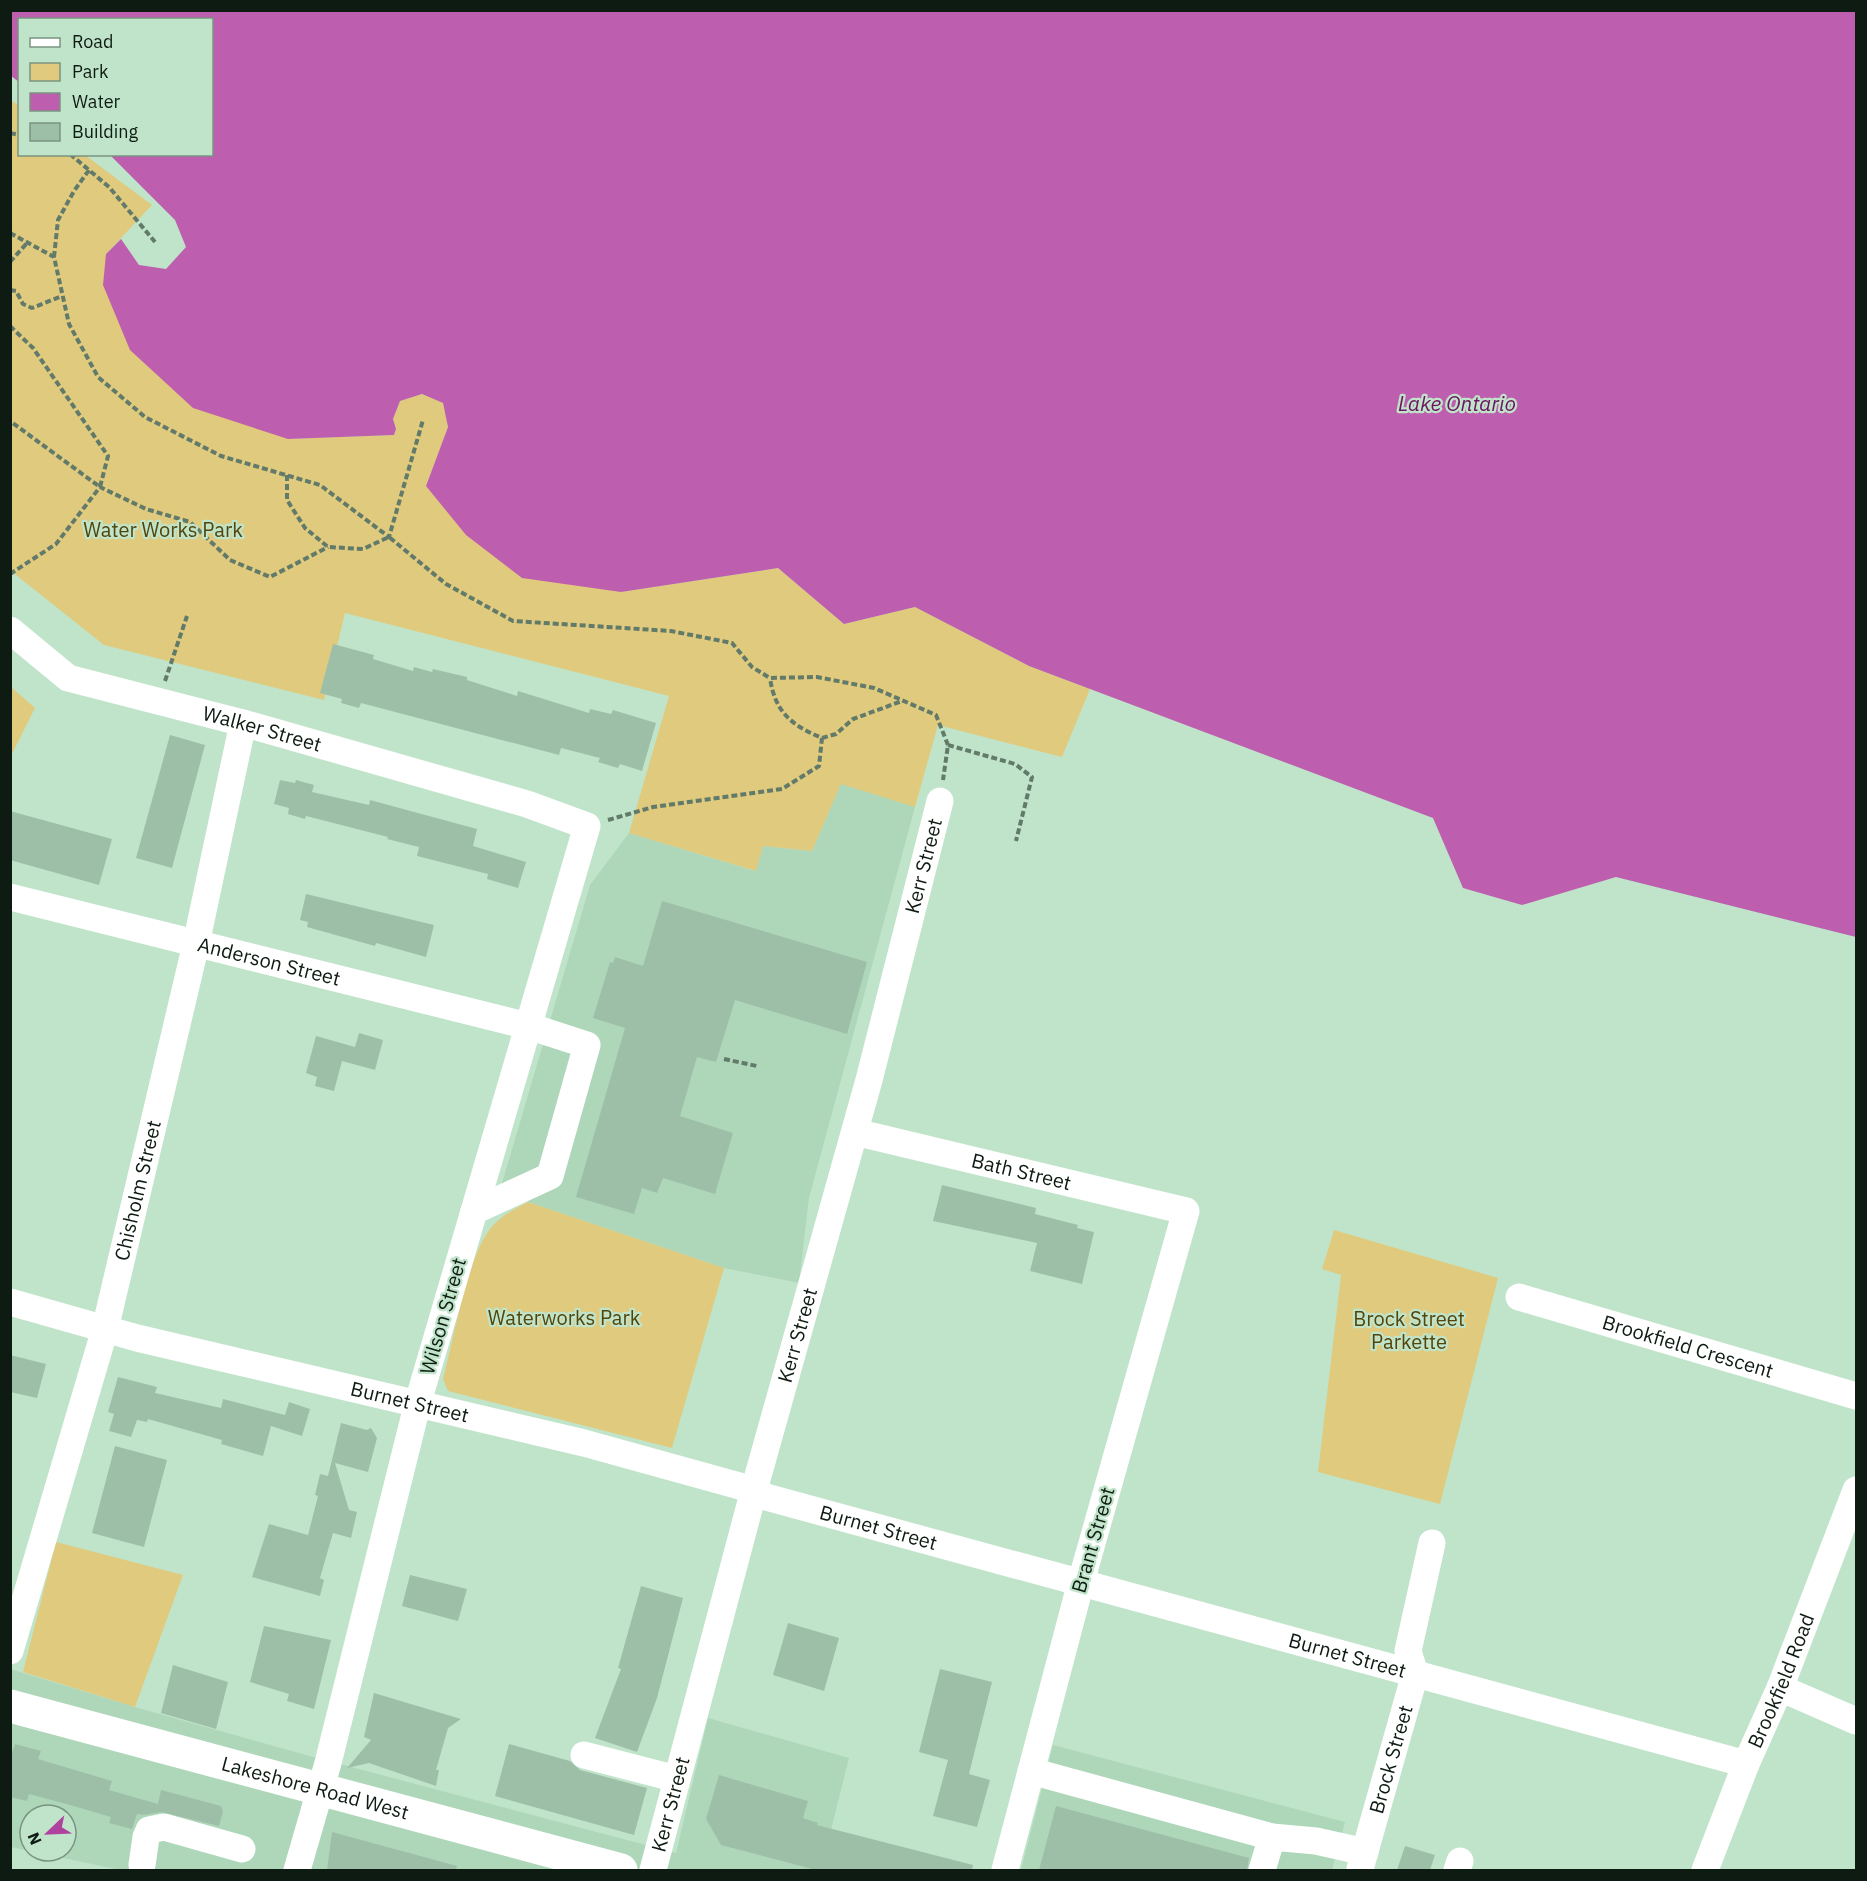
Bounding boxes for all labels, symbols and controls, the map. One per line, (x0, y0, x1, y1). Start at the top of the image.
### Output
legend (18, 18, 213, 156)
text: Road (72, 30, 113, 53)
text: Park (72, 60, 109, 83)
text: Water (72, 90, 121, 113)
text: Building (72, 120, 139, 143)
water label: Lake Ontario (1398, 389, 1516, 417)
park label: Water Works Park (83, 516, 243, 543)
street label: Walker Street (200, 699, 325, 758)
street label: Kerr Street (898, 815, 948, 916)
street label: Anderson Street (195, 930, 343, 992)
street label: Chisholm Street (108, 1117, 167, 1263)
street label: Bath Street (969, 1146, 1074, 1196)
street label: Wilson Street (413, 1254, 472, 1377)
street label: Kerr Street (771, 1284, 823, 1386)
park label: Waterworks Park (488, 1304, 641, 1331)
park label: Brock Street Parkette (1353, 1305, 1465, 1355)
street label: Brookfield Crescent (1599, 1308, 1777, 1384)
street label: Burnet Street (348, 1375, 472, 1428)
street label: Brant Street (1065, 1484, 1121, 1596)
street label: Burnet Street (817, 1498, 940, 1556)
street label: Brookfield Road (1741, 1609, 1820, 1752)
street label: Burnet Street (1286, 1626, 1409, 1684)
street label: Brock Street (1362, 1702, 1419, 1817)
street label: Lakeshore Road West (219, 1749, 412, 1825)
street label: Kerr Street (644, 1754, 696, 1855)
north arrow (18, 1803, 78, 1863)
text: N (23, 1830, 46, 1848)

